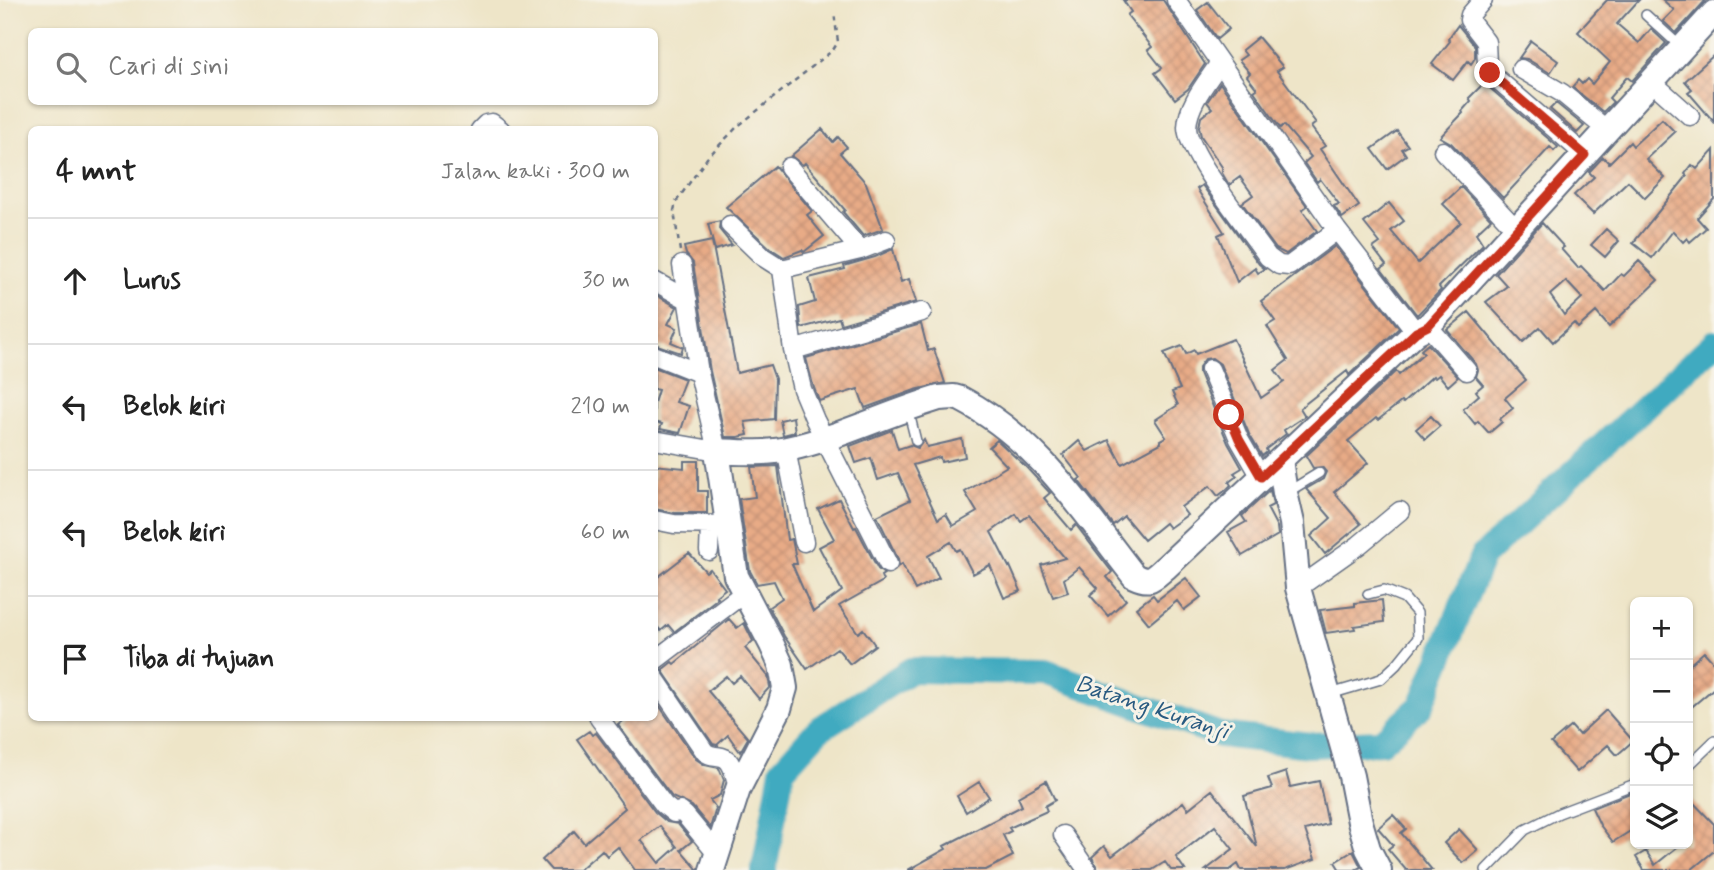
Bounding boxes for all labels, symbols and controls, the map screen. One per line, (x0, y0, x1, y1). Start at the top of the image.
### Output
search box (28, 28, 658, 105)
icon: search (52, 48, 90, 86)
text: Cari di sini (108, 50, 229, 84)
route end (1474, 57, 1505, 88)
text: 4 mnt (56, 152, 136, 191)
text: Jalan kaki · 300 m (441, 157, 630, 187)
icon: ahead (56, 262, 94, 300)
text: Lurus (123, 264, 181, 298)
text: 30 m (582, 266, 630, 296)
icon: left (56, 388, 94, 426)
text: Belok kiri (123, 390, 225, 424)
text: 210 m (570, 392, 630, 422)
route start (1213, 399, 1244, 430)
icon: left (56, 514, 94, 552)
text: Belok kiri (123, 516, 225, 550)
text: 60 m (581, 518, 630, 548)
map controls (1630, 597, 1693, 849)
button: + (1630, 597, 1693, 660)
icon: arrive (56, 640, 94, 678)
text: Tiba di tujuan (123, 642, 274, 676)
button: − (1630, 660, 1693, 723)
water label: Batang Kuranji (1072, 669, 1236, 748)
button: locate (1630, 723, 1693, 786)
button: layers (1630, 786, 1693, 849)

